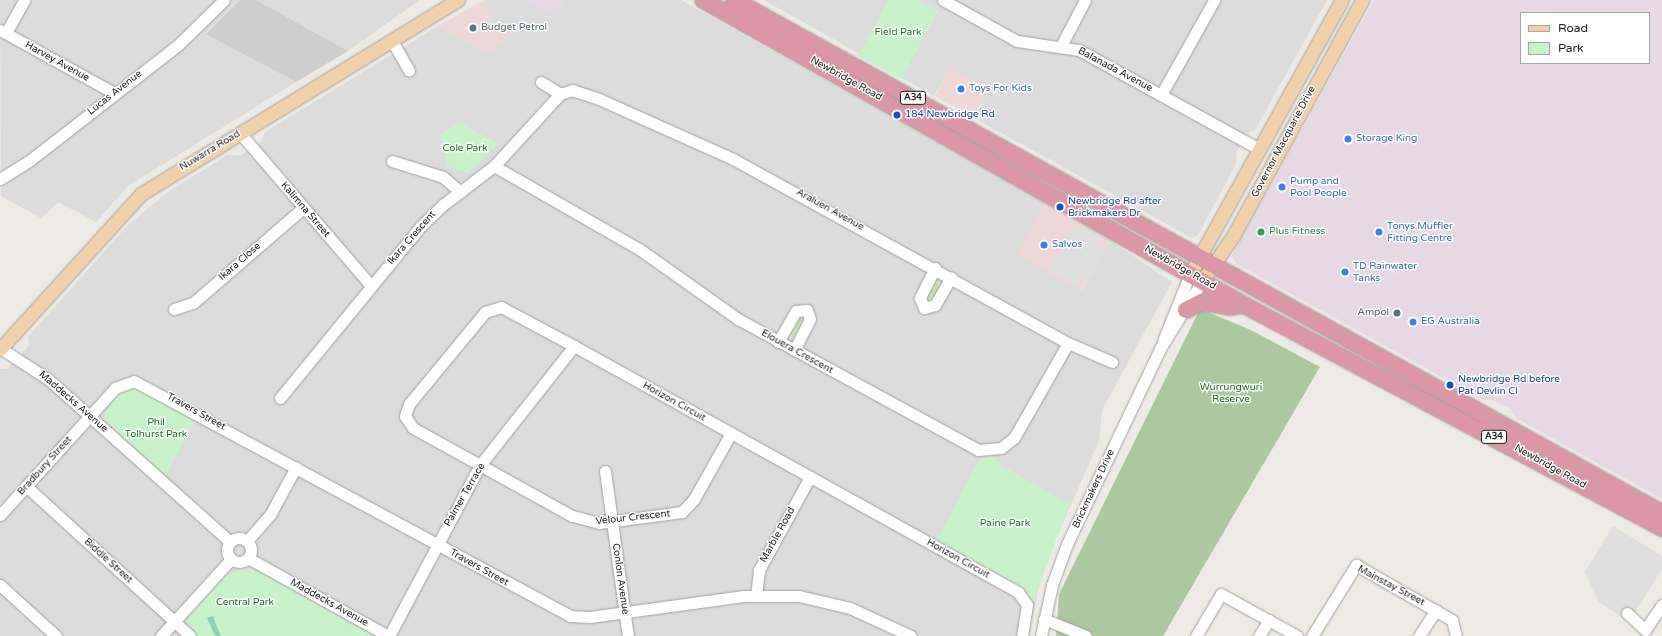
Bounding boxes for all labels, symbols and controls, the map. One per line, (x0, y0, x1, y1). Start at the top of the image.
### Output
legend (1520, 12, 1650, 64)
text: Road (1558, 21, 1588, 35)
place label: Budget Petrol (481, 22, 547, 34)
marker: Budget Petrol (468, 23, 478, 33)
park label: Field Park (875, 27, 921, 39)
street label: Harvey Avenue (23, 39, 91, 85)
text: Park (1558, 41, 1584, 55)
street label: Balanada Avenue (1076, 45, 1154, 95)
street label: Newbridge Road (808, 54, 884, 104)
street label: Lucas Avenue (85, 68, 145, 118)
place label: Toys For Kids (969, 83, 1032, 95)
marker: Toys For Kids (956, 84, 966, 94)
street label: Governor Macquarie Drive (1249, 84, 1319, 200)
road number: A34 (899, 91, 927, 105)
place label: 184 Newbridge Rd (905, 109, 995, 121)
marker: 184 Newbridge Rd (892, 110, 902, 120)
street label: Nuwarra Road (178, 128, 242, 174)
place label: Storage King (1356, 133, 1417, 145)
marker: Storage King (1343, 134, 1353, 144)
park label: Cole Park (443, 143, 487, 155)
place label: Pump and Pool People (1290, 175, 1347, 198)
street label: Kalimna Street (278, 180, 332, 240)
marker: Pump and Pool People (1277, 182, 1287, 192)
street label: Araluen Avenue (794, 186, 866, 234)
place label: Newbridge Rd after Brickmakers Dr (1068, 195, 1161, 218)
marker: Newbridge Rd after Brickmakers Dr (1055, 202, 1065, 212)
street label: Ikara Crescent (385, 209, 439, 267)
place label: Tonys Muffler Fitting Centre (1387, 220, 1453, 244)
place label: Plus Fitness (1269, 226, 1325, 238)
marker: Plus Fitness (1256, 227, 1266, 237)
marker: Tonys Muffler Fitting Centre (1374, 227, 1384, 237)
place label: Salvos (1052, 239, 1082, 251)
street label: Ikara Close (217, 240, 263, 284)
marker: Salvos (1039, 240, 1049, 250)
street label: Newbridge Road (1142, 243, 1218, 293)
place label: TD Rainwater Tanks (1353, 260, 1417, 284)
marker: TD Rainwater Tanks (1340, 267, 1350, 277)
place label: Ampol (1358, 307, 1389, 319)
marker: Ampol (1392, 308, 1402, 318)
place label: EG Australia (1421, 316, 1480, 328)
marker: EG Australia (1408, 317, 1418, 327)
street label: Elouera Crescent (759, 327, 835, 377)
street label: Maddecks Avenue (36, 369, 110, 435)
place label: Newbridge Rd before Pat Devlin Cl (1458, 373, 1560, 396)
street label: Horizon Circuit (640, 380, 708, 424)
marker: Newbridge Rd before Pat Devlin Cl (1445, 380, 1455, 390)
park label: Wurrungwuri Reserve (1200, 381, 1262, 404)
street label: Travers Street (164, 391, 228, 433)
park label: Phil Tolhurst Park (125, 416, 187, 440)
road number: A34 (1480, 430, 1508, 444)
street label: Bradbury Street (15, 434, 75, 498)
street label: Newbridge Road (1512, 442, 1588, 492)
street label: Brickmakers Drive (1070, 448, 1118, 530)
street label: Palmer Terrace (442, 461, 488, 529)
street label: Marble Road (758, 505, 798, 565)
street label: Velour Crescent (595, 508, 671, 528)
park label: Paine Park (980, 518, 1030, 530)
street label: Biddle Street (81, 536, 135, 586)
street label: Horizon Circuit (924, 537, 992, 581)
street label: Conlon Avenue (609, 543, 631, 615)
street label: Travers Street (447, 547, 511, 589)
street label: Mainstay Street (1355, 563, 1427, 609)
street label: Maddecks Avenue (288, 577, 370, 629)
park label: Central Park (216, 597, 274, 609)

